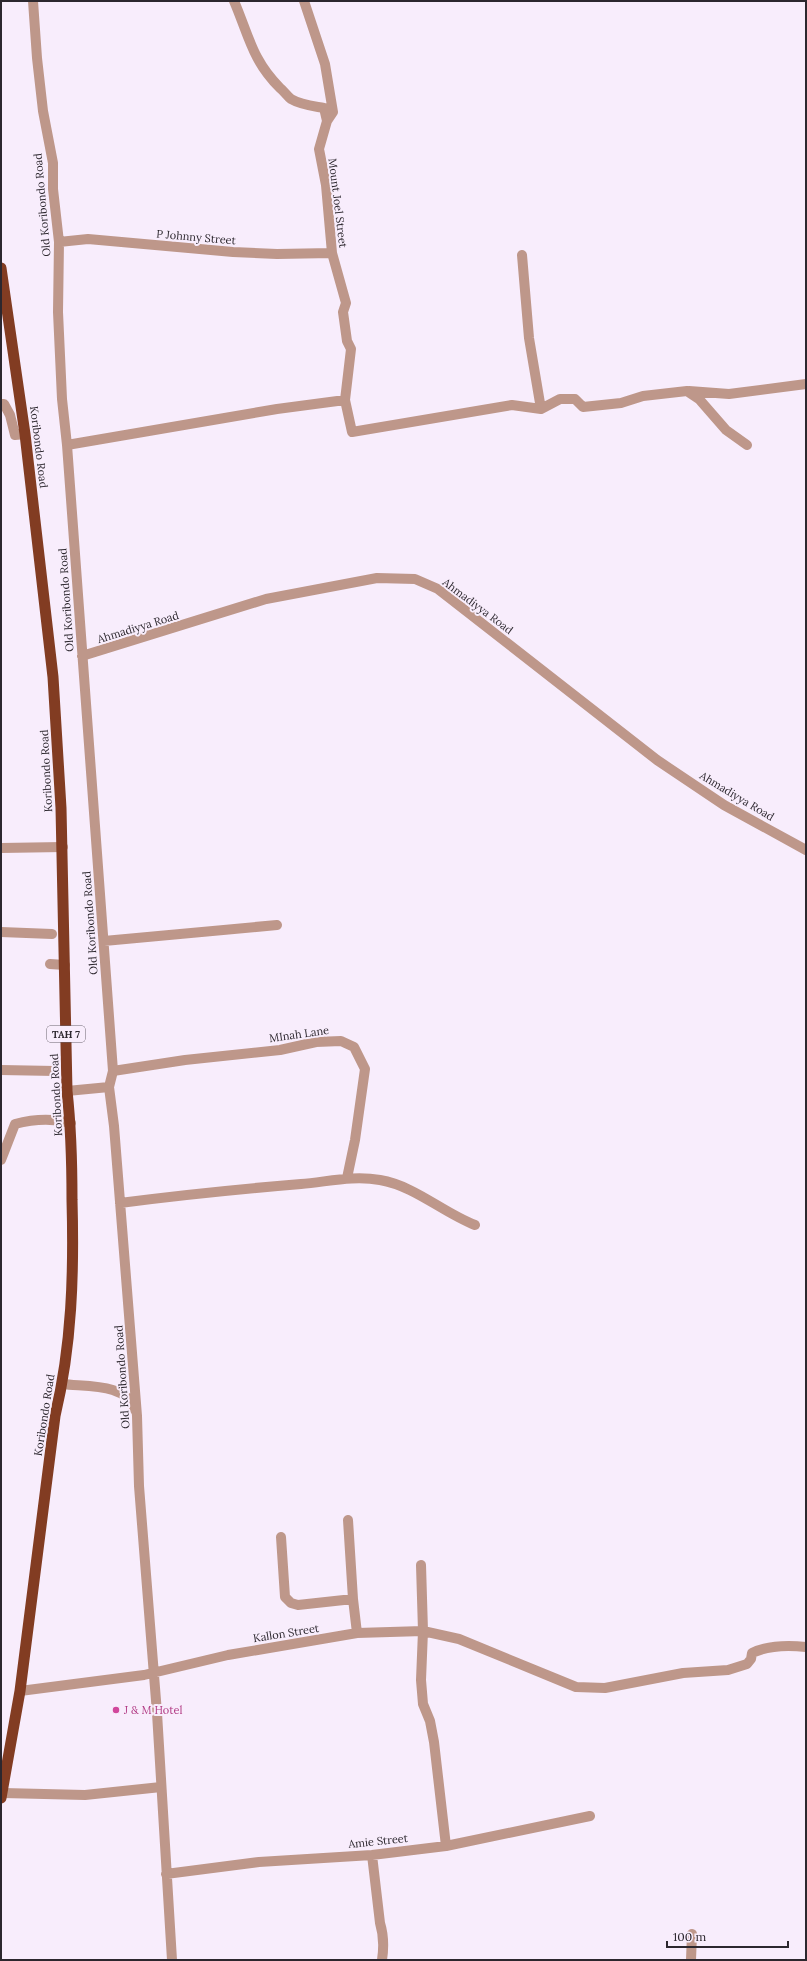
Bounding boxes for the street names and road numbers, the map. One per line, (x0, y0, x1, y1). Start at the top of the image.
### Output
street label: Old Koribondo Road (30, 152, 53, 257)
street label: Mount Joel Street (326, 157, 351, 249)
street label: P Johnny Street (156, 227, 237, 248)
street label: Koribondo Road (27, 405, 51, 489)
street label: Old Koribondo Road (55, 547, 77, 652)
street label: Ahmadiyya Road (439, 574, 516, 637)
street label: Ahmadiyya Road (95, 608, 181, 646)
street label: Koribondo Road (37, 729, 55, 813)
street label: Ahmadiyya Road (696, 768, 777, 824)
street label: Old Koribondo Road (79, 870, 101, 975)
street label: MInah Lane (268, 1023, 330, 1045)
road number: TAH 7 (47, 1026, 85, 1042)
street label: Koribondo Road (47, 1053, 65, 1137)
street label: Old Koribondo Road (111, 1324, 133, 1429)
street label: Koribondo Road (31, 1373, 57, 1457)
street label: Kallon Street (252, 1621, 321, 1645)
street label: Amie Street (347, 1831, 409, 1851)

